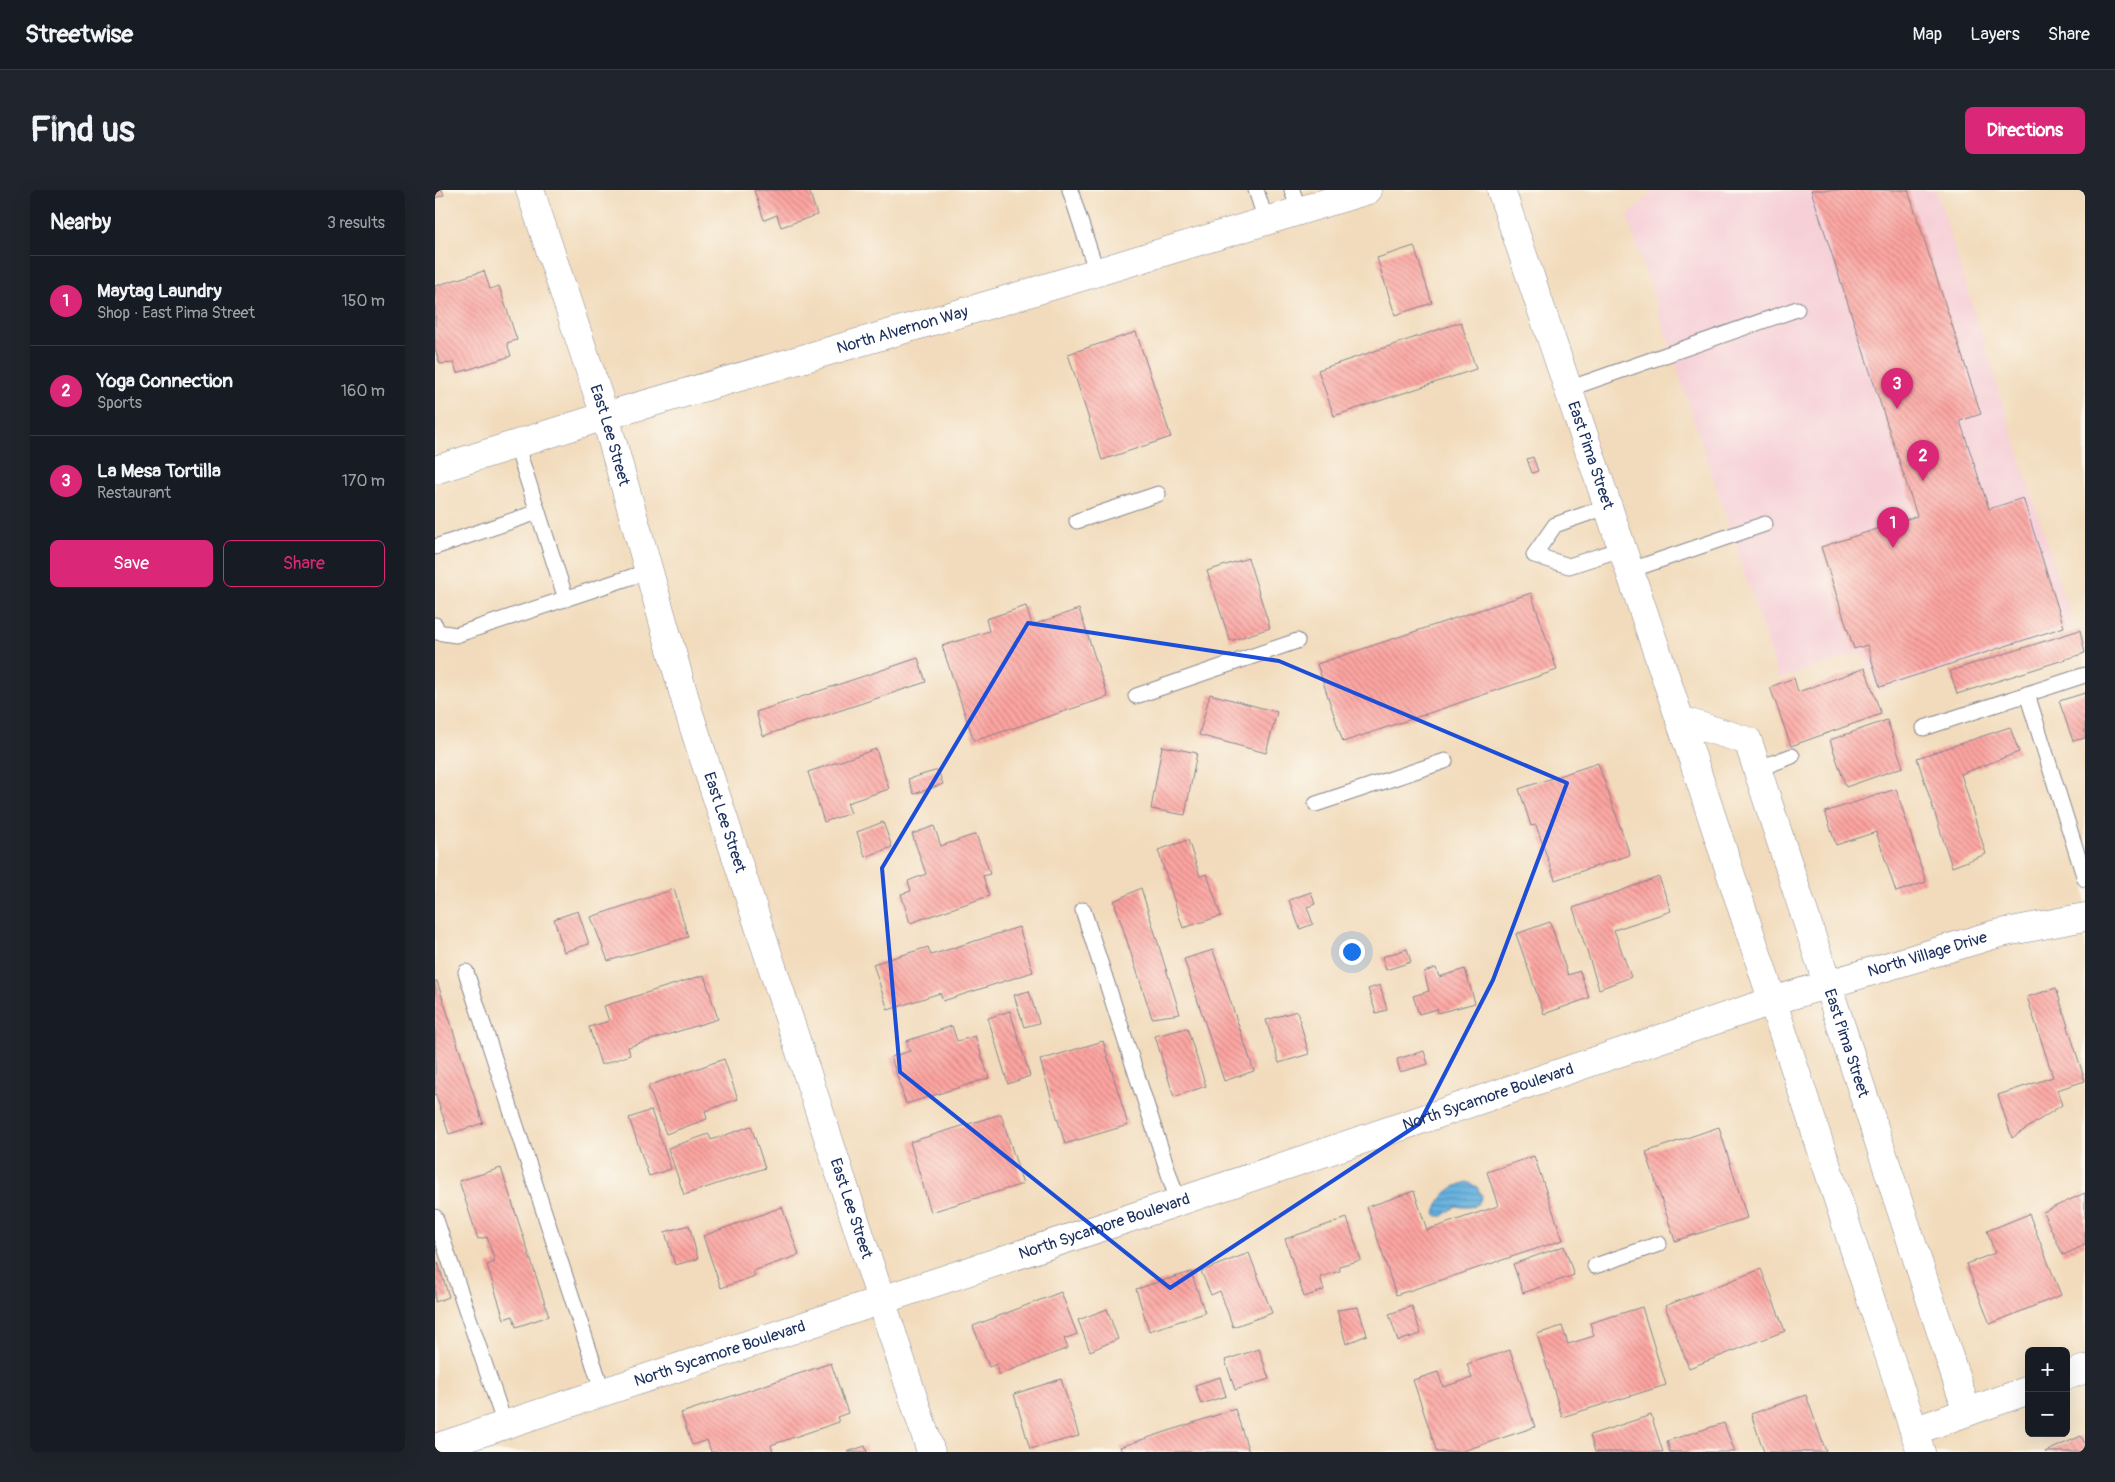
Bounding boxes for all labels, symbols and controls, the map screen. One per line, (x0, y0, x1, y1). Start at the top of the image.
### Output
text: Streetwise (25, 20, 133, 49)
text: Map (1913, 23, 1942, 46)
text: Layers (1970, 23, 2020, 46)
text: Share (2048, 23, 2090, 46)
button: Directions (1965, 107, 2085, 154)
text: Find us (30, 108, 135, 152)
text: Nearby (50, 209, 111, 236)
text: 3 results (327, 213, 385, 233)
text: Maytag Laundry (97, 279, 222, 303)
text: 1 (63, 291, 69, 311)
text: 150 m (341, 291, 385, 311)
street label: North Alvernon Way (834, 301, 971, 358)
text: Shop · East Pima Street (97, 303, 255, 323)
pin: 3 (1881, 368, 1913, 409)
text: Yoga Connection (97, 369, 233, 393)
text: 2 (62, 381, 70, 401)
text: 160 m (341, 381, 385, 401)
street label: East Lee Street (585, 382, 634, 489)
text: Sports (97, 393, 142, 413)
street label: East Pima Street (1563, 399, 1618, 512)
pin: 2 (1907, 440, 1939, 481)
text: La Mesa Tortilla (97, 459, 221, 483)
text: 3 (62, 471, 70, 491)
text: 170 m (342, 471, 385, 491)
text: Restaurant (97, 483, 171, 503)
pin: 1 (1877, 507, 1909, 548)
button: Save (50, 540, 213, 587)
button: Share (223, 540, 385, 587)
street label: East Lee Street (699, 770, 751, 876)
street label: North Village Drive (1865, 927, 1990, 982)
your location (1339, 939, 1365, 965)
street label: East Pima Street (1820, 986, 1874, 1100)
street label: North Sycamore Boulevard (1400, 1059, 1576, 1135)
street label: East Lee Street (825, 1156, 877, 1262)
street label: North Sycamore Boulevard (1016, 1189, 1193, 1264)
street label: North Sycamore Boulevard (632, 1316, 808, 1391)
map controls (2025, 1347, 2070, 1437)
button: + (2025, 1347, 2070, 1392)
button: − (2025, 1392, 2070, 1437)

